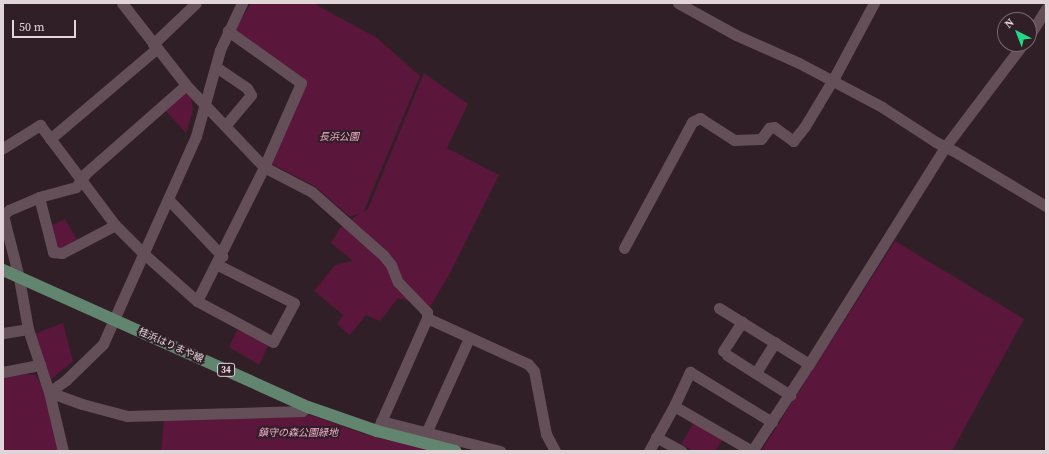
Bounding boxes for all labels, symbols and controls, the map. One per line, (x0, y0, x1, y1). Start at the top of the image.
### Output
scale bar (14, 12, 78, 38)
north arrow (997, 12, 1037, 52)
text: N (1001, 15, 1017, 32)
text: 50 m (19, 19, 45, 35)
park label: 長浜公園 (319, 131, 359, 143)
street label: 桂浜はりまや線 (137, 325, 205, 365)
road number: 34 (217, 363, 235, 377)
park label: 鎮守の森公園緑地 (258, 427, 338, 439)

